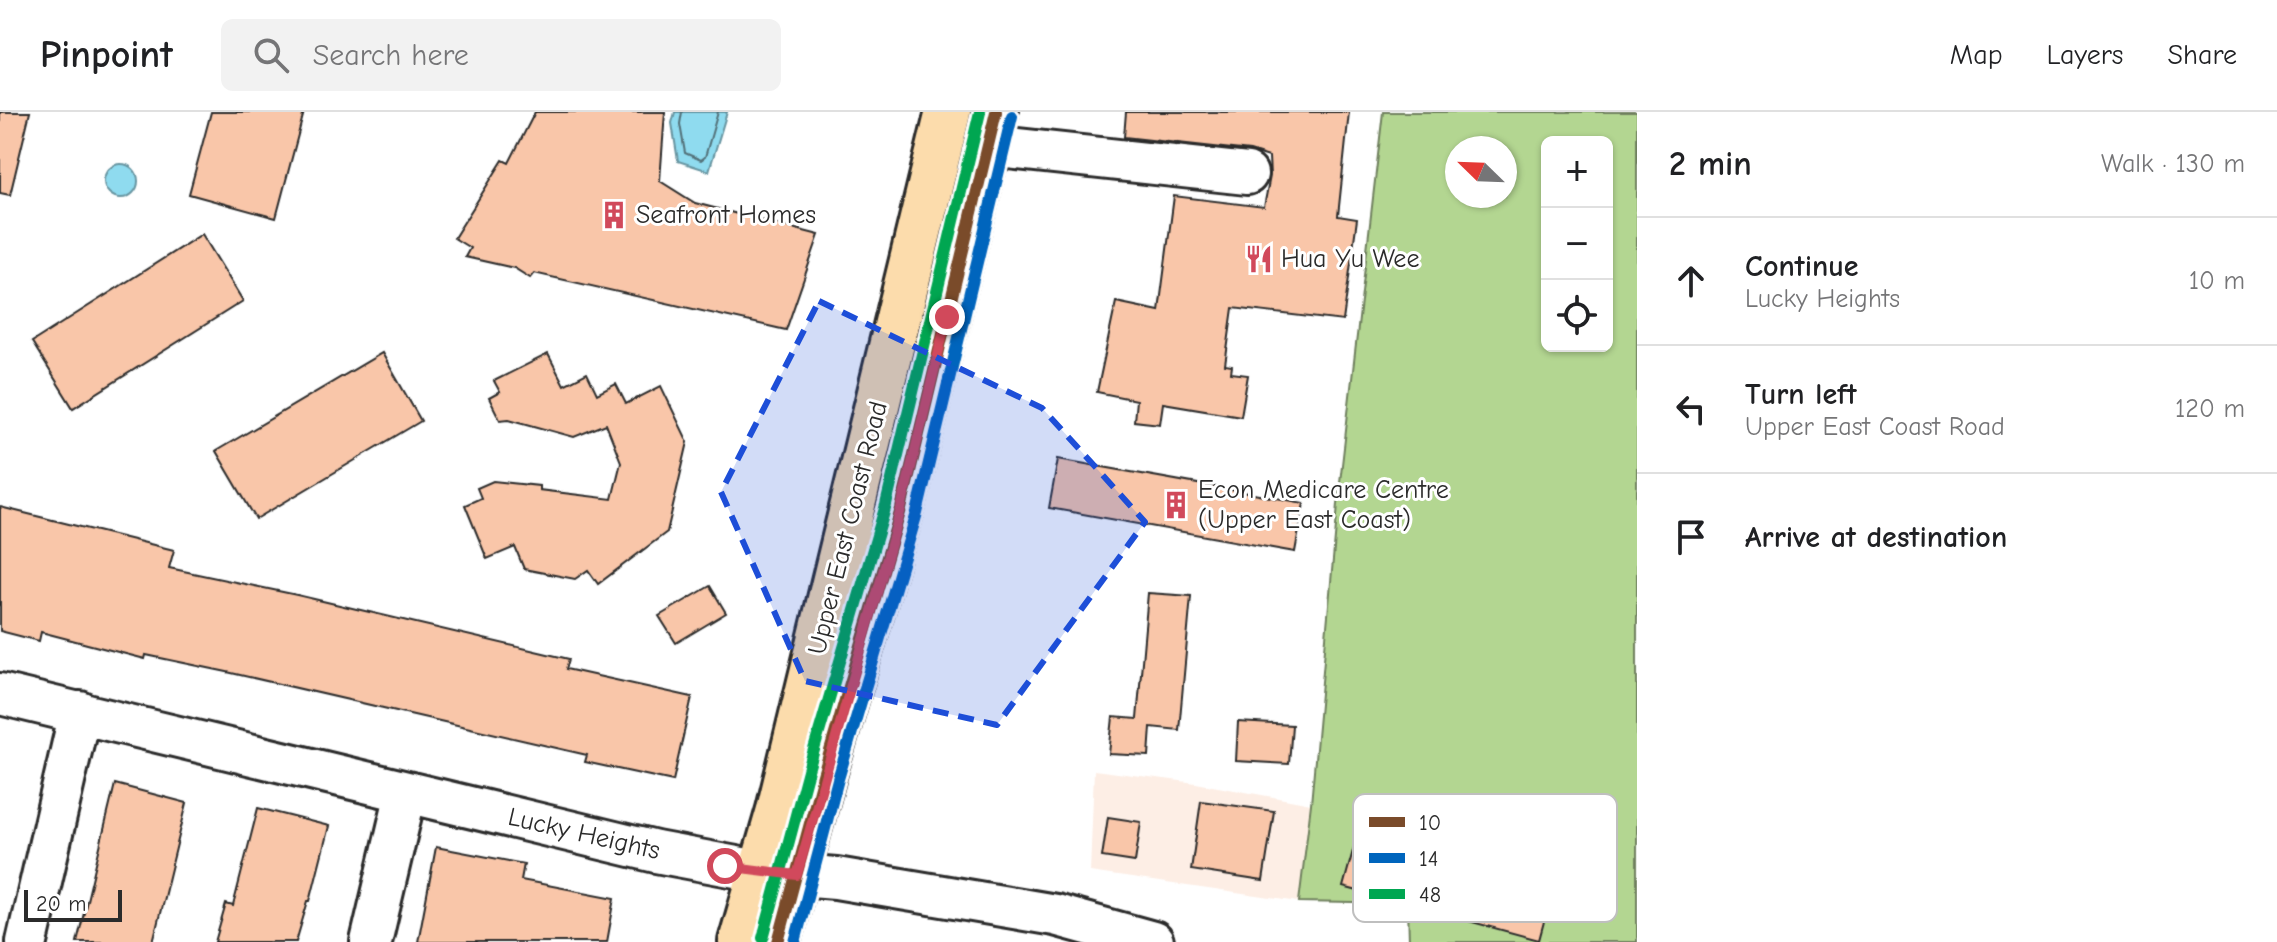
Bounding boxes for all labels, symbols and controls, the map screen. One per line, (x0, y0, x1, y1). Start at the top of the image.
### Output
search box (221, 19, 781, 91)
text: Pinpoint (40, 33, 173, 77)
icon: search (249, 33, 293, 77)
text: Search here (313, 38, 469, 73)
text: Map (1950, 39, 2003, 71)
text: Layers (2047, 39, 2123, 71)
text: Share (2167, 39, 2237, 71)
north arrow (1445, 136, 1517, 208)
map controls (1541, 136, 1613, 352)
button: + (1541, 136, 1613, 208)
text: 2 min (1669, 144, 1752, 184)
text: Walk · 130 m (2101, 149, 2245, 179)
building icon: Seafront Homes (599, 200, 629, 230)
place label: Seafront Homes (636, 200, 816, 230)
button: − (1541, 208, 1613, 280)
restaurant icon: Hua Yu Wee (1244, 244, 1274, 274)
place label: Hua Yu Wee (1281, 244, 1419, 274)
text: Continue (1745, 249, 1859, 284)
icon: ahead (1669, 259, 1713, 303)
text: 10 m (2189, 266, 2245, 296)
button: locate (1541, 280, 1613, 352)
text: Lucky Heights (1745, 284, 1900, 314)
route end (929, 299, 965, 335)
text: Turn left (1745, 377, 1857, 412)
icon: left (1669, 387, 1713, 431)
text: 120 m (2175, 394, 2245, 424)
street label: Upper East Coast Road (802, 398, 894, 658)
text: Upper East Coast Road (1745, 412, 2005, 442)
place label: Econ Medicare Centre (Upper East Coast) (1198, 475, 1449, 535)
building icon: Econ Medicare Centre (Upper East Coast) (1161, 490, 1191, 520)
icon: arrive (1669, 515, 1713, 559)
text: Arrive at destination (1745, 520, 2007, 555)
legend (1353, 794, 1617, 922)
street label: Lucky Heights (505, 802, 663, 866)
text: 10 (1419, 810, 1441, 836)
text: 14 (1419, 846, 1438, 872)
route start (707, 848, 743, 884)
text: 48 (1419, 882, 1441, 908)
scale bar (24, 886, 122, 922)
text: 20 m (36, 891, 86, 917)

